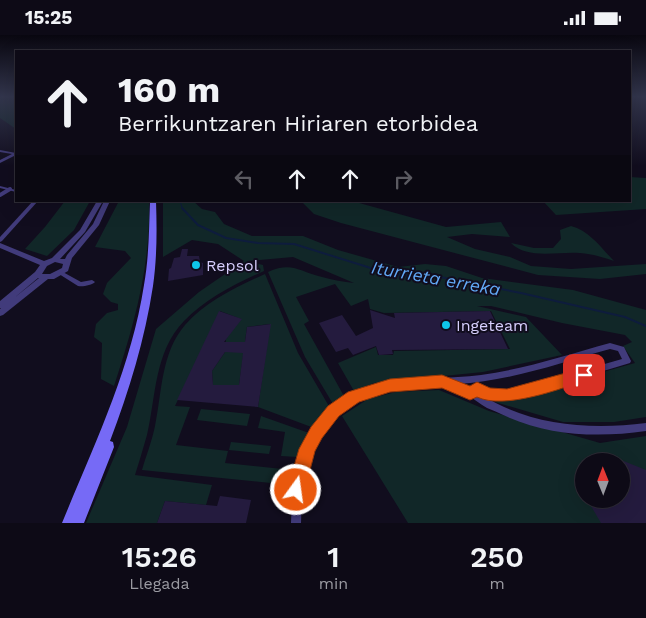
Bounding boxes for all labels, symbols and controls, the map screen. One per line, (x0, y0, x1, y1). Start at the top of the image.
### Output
text: 15:25 (25, 6, 72, 29)
text: 160 m (118, 69, 220, 111)
icon: ahead (35, 70, 100, 135)
text: Berrikuntzaren Hiriaren etorbidea (118, 111, 478, 136)
icon: left (230, 165, 258, 193)
icon: ahead (283, 165, 311, 193)
icon: ahead (336, 165, 364, 193)
icon: right (389, 165, 417, 193)
place label: Repsol (206, 256, 259, 275)
water label: Iturrieta erreka (370, 256, 502, 300)
marker: Repsol (190, 259, 202, 271)
place label: Ingeteam (456, 316, 528, 335)
marker: Ingeteam (440, 319, 452, 331)
pin (563, 354, 605, 396)
icon: arrive (570, 361, 598, 389)
north arrow (575, 453, 630, 507)
map controls (575, 453, 630, 508)
position arrow (269, 463, 321, 515)
text: 15:26 (122, 539, 197, 574)
text: 1 (327, 539, 340, 574)
text: 250 (470, 539, 524, 574)
text: Llegada (129, 574, 190, 593)
text: min (319, 574, 348, 593)
text: m (489, 574, 505, 593)

